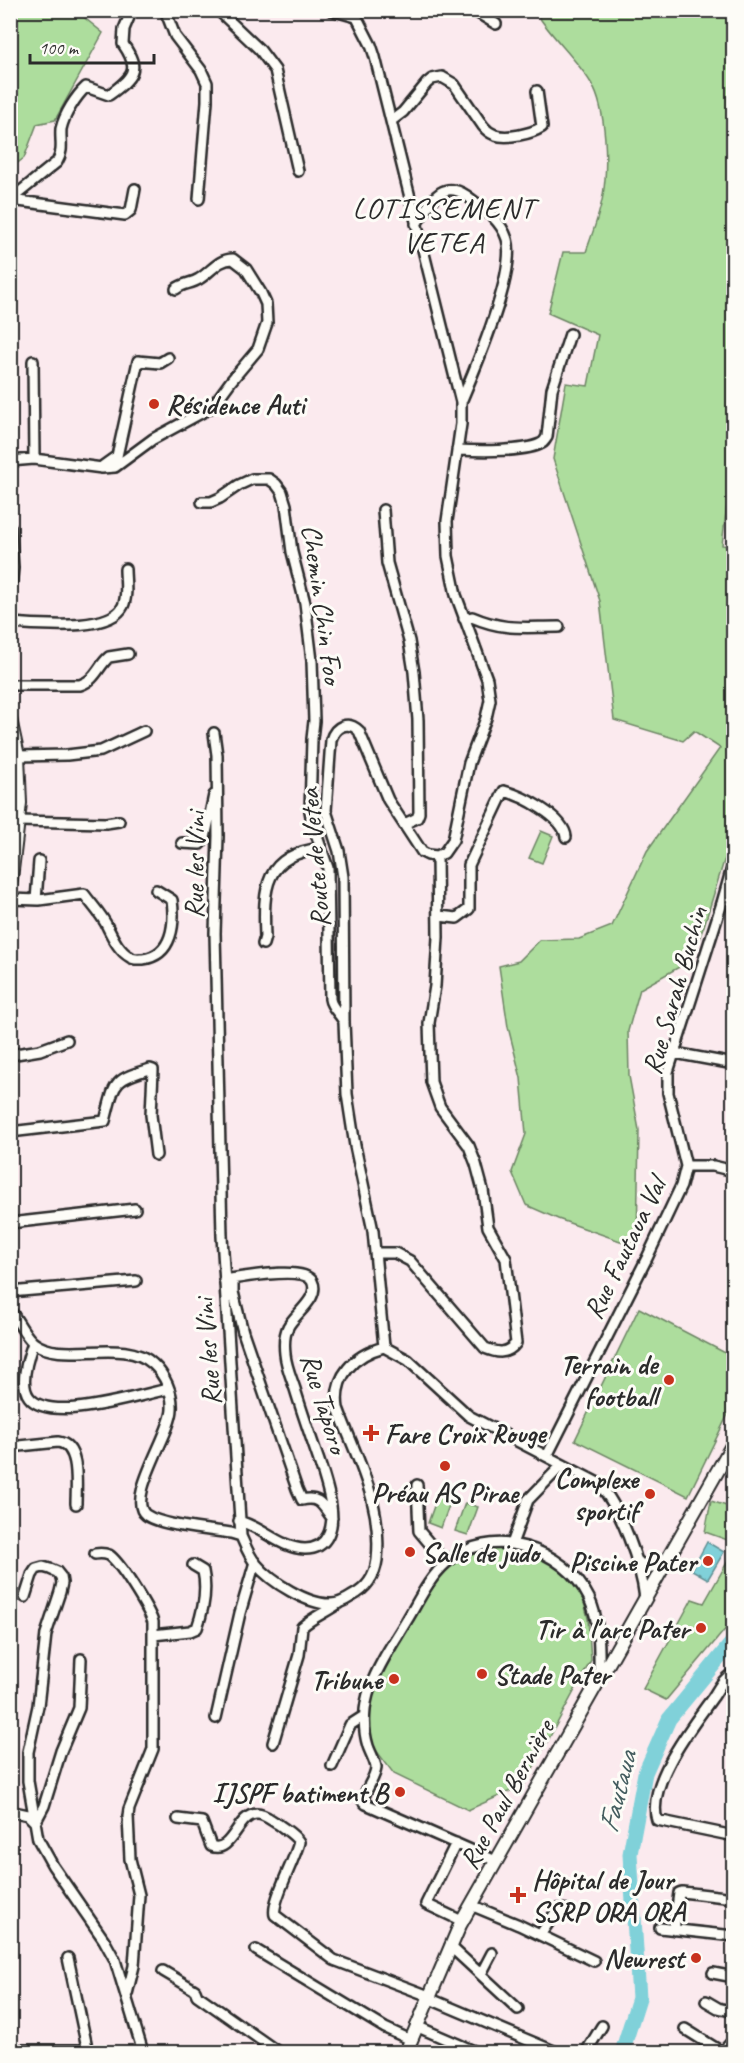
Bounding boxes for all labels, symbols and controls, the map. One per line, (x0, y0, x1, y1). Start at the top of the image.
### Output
scale bar (30, 27, 154, 65)
text: 100 m (39, 37, 80, 59)
district label: LOTISSEMENT VETEA (352, 189, 540, 261)
place label: Résidence Auti (166, 387, 308, 422)
marker: Résidence Auti (147, 397, 161, 411)
street label: Chemin Chin Foo (294, 522, 351, 689)
street label: Route de Vetea (291, 785, 338, 929)
street label: Rue les Vini (176, 807, 213, 919)
street label: Rue Sarah Buchin (634, 902, 715, 1078)
street label: Rue Fautaua Val (575, 1167, 676, 1324)
street label: Rue les Vini (186, 1293, 229, 1407)
place label: Terrain de football (560, 1347, 662, 1414)
street label: Rue Taporo (293, 1349, 357, 1460)
marker: Terrain de football (662, 1373, 676, 1387)
place label: Fare Croix Rouge (385, 1416, 548, 1451)
marker: Fare Croix Rouge (362, 1424, 380, 1442)
marker: Préau AS Pirae (438, 1459, 452, 1473)
place label: Complexe sportif (555, 1461, 645, 1528)
place label: Préau AS Pirae (372, 1475, 521, 1510)
marker: Complexe sportif (643, 1487, 657, 1501)
place label: Salle de judo (422, 1535, 542, 1570)
place label: Piscine Pater (570, 1544, 699, 1579)
marker: Salle de judo (403, 1545, 417, 1559)
marker: Piscine Pater (701, 1554, 715, 1568)
place label: Tir à l'arc Pater (535, 1611, 692, 1646)
marker: Tir à l'arc Pater (694, 1621, 708, 1635)
place label: Stade Pater (494, 1657, 613, 1692)
place label: Tribune (311, 1662, 385, 1697)
marker: Stade Pater (475, 1667, 489, 1681)
marker: Tribune (387, 1672, 401, 1686)
street label: Rue Paul Bernière (451, 1712, 563, 1875)
water label: Fautaua (589, 1745, 646, 1837)
place label: IJSPF batiment B (212, 1775, 390, 1810)
marker: IJSPF batiment B (393, 1785, 407, 1799)
place label: Hôpital de Jour SSRP ORA ORA (532, 1862, 687, 1929)
marker: Hôpital de Jour SSRP ORA ORA (509, 1886, 527, 1904)
place label: Newrest (604, 1941, 687, 1976)
marker: Newrest (689, 1951, 703, 1965)

